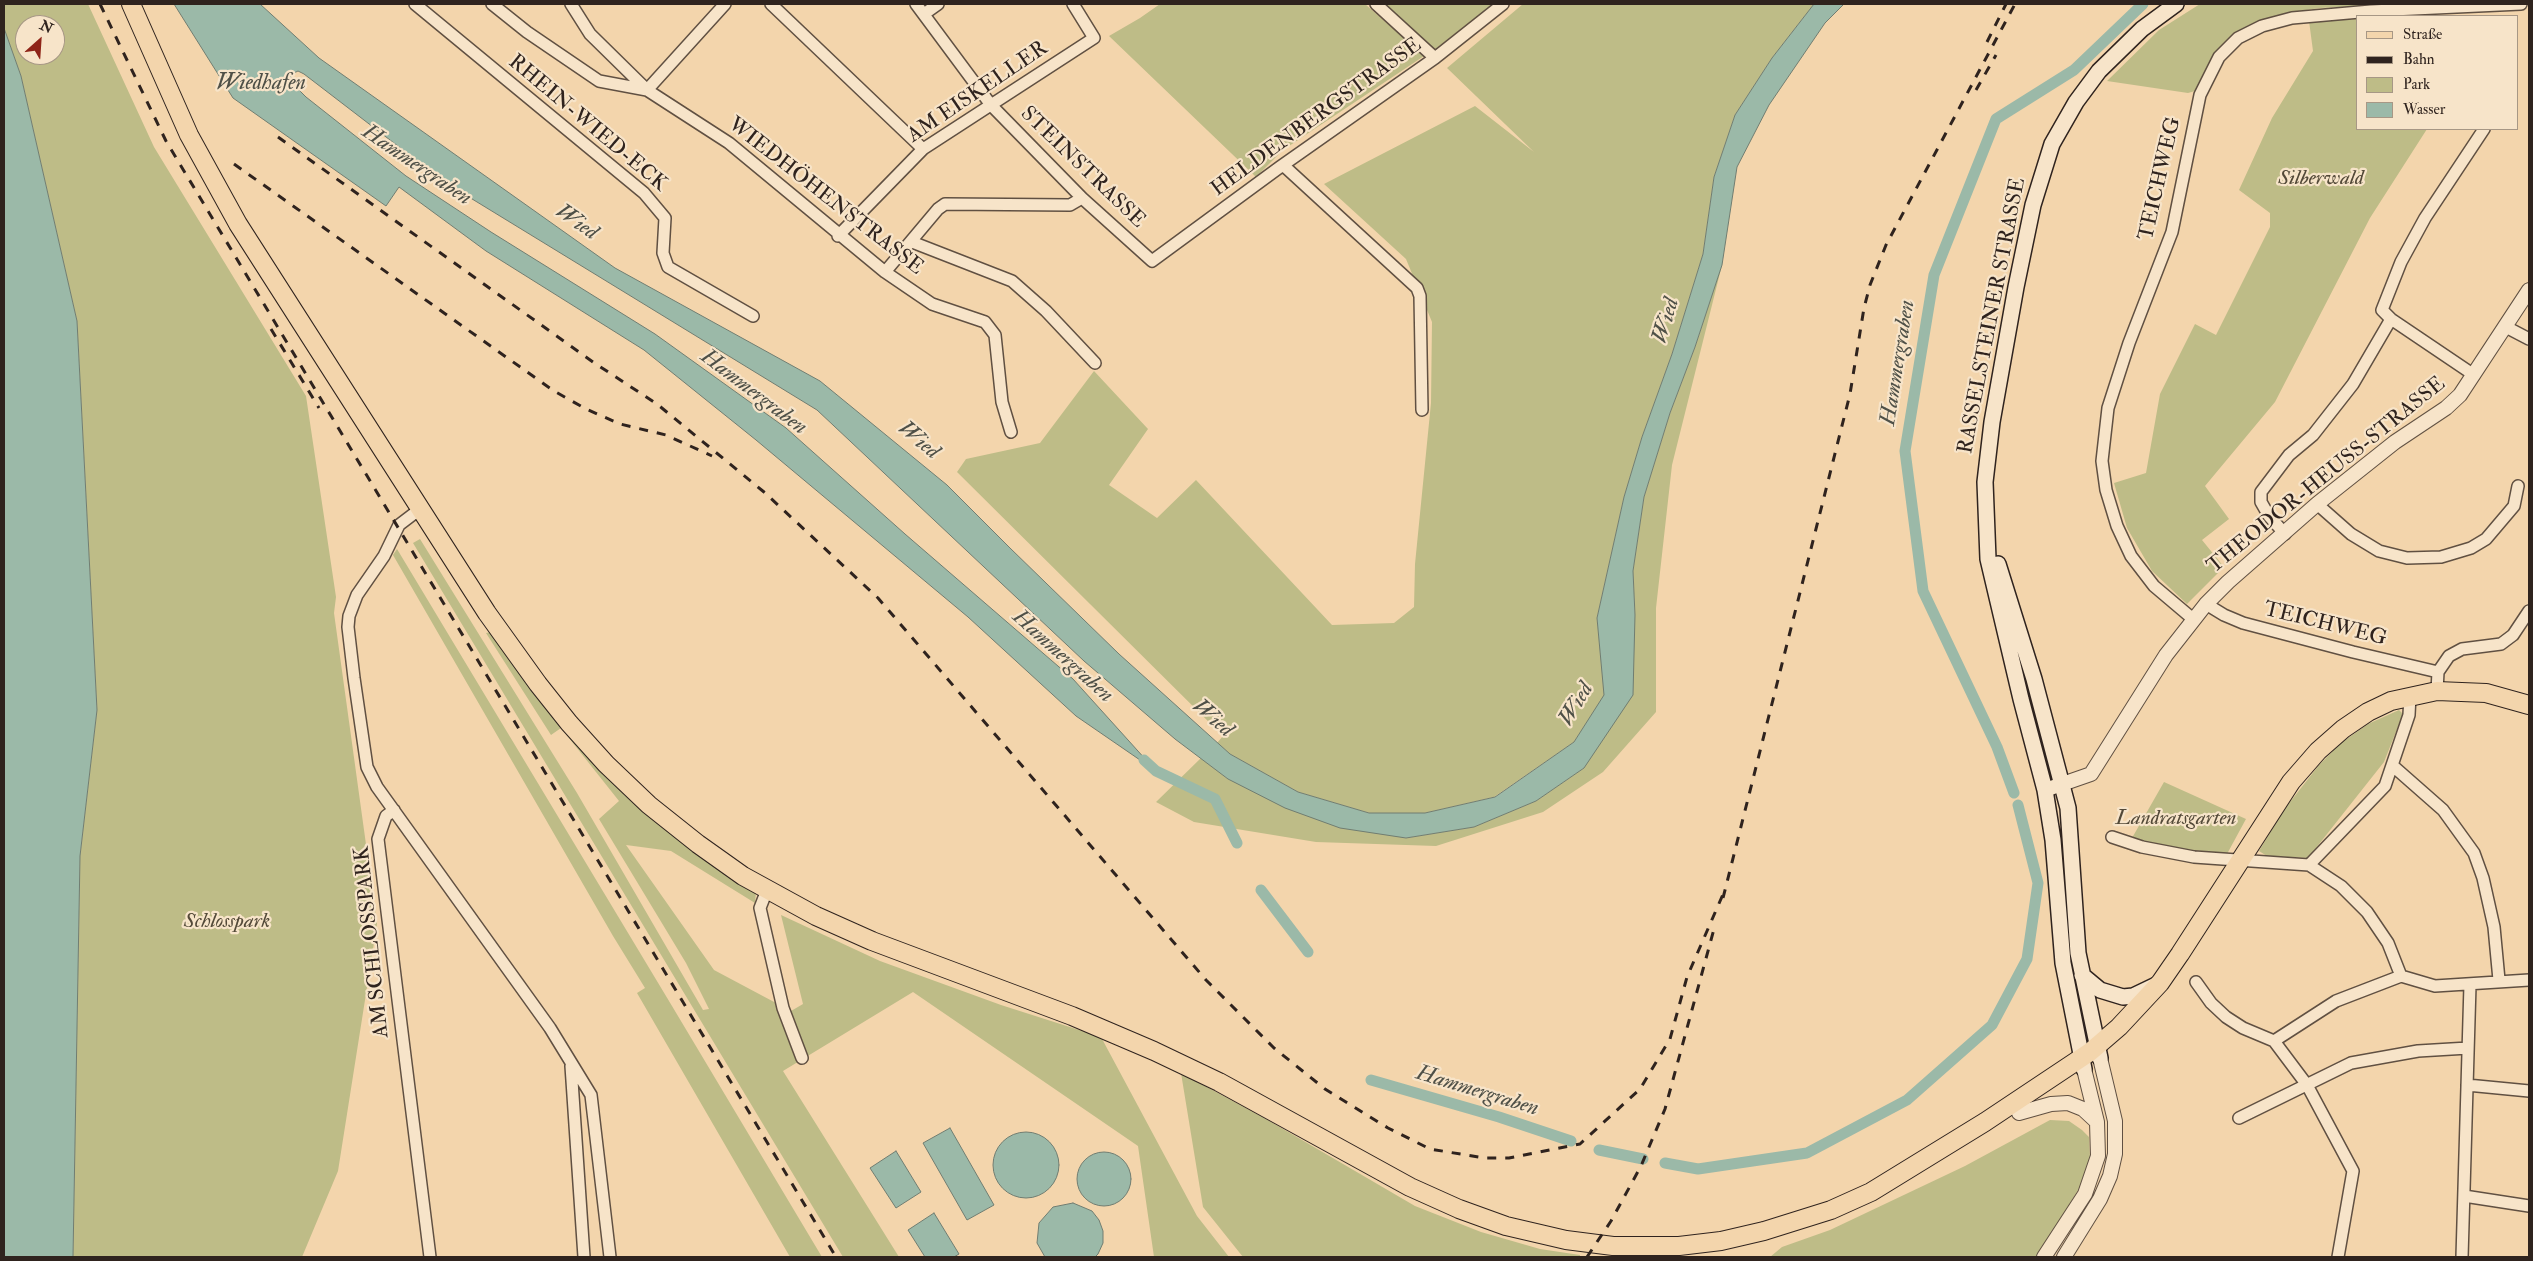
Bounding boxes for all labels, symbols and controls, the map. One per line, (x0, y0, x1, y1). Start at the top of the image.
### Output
north arrow (15, 15, 65, 65)
legend (2356, 15, 2518, 130)
text: N (37, 17, 56, 37)
text: Straße (2403, 25, 2442, 44)
street label: HELDENBERGSTRASSE (1207, 33, 1427, 203)
street label: AM EISKELLER (903, 37, 1053, 149)
street label: RHEIN-WIED-ECK (502, 50, 672, 198)
text: Bahn (2403, 50, 2435, 69)
water label: Wiedhafen (216, 71, 306, 97)
text: Park (2403, 75, 2430, 94)
text: Wasser (2403, 100, 2445, 119)
street label: STEINSTRASSE (1014, 102, 1150, 234)
street label: WIEDHÖHENSTRASSE (722, 113, 928, 281)
street label: TEICHWEG (2135, 115, 2187, 243)
water label: Hammergraben (356, 120, 476, 212)
park label: Silberwald (2278, 166, 2364, 192)
street label: RASSELSTEINER STRASSE (1954, 176, 2032, 456)
water label: Wied (550, 199, 602, 247)
water label: Wied (1648, 295, 1686, 347)
water label: Hammergraben (1876, 298, 1922, 428)
water label: Hammergraben (695, 344, 811, 442)
street label: THEODOR-HEUSS-STRASSE (2203, 372, 2451, 580)
water label: Wied (892, 416, 944, 466)
street label: TEICHWEG (2261, 598, 2389, 652)
water label: Hammergraben (1006, 605, 1118, 709)
water label: Wied (1554, 678, 1600, 732)
water label: Wied (1186, 694, 1238, 744)
park label: Landratsgarten (2116, 806, 2236, 832)
street label: AM SCHLOSSPARK (350, 845, 396, 1039)
park label: Schlosspark (184, 909, 270, 935)
water label: Hammergraben (1413, 1061, 1541, 1123)

